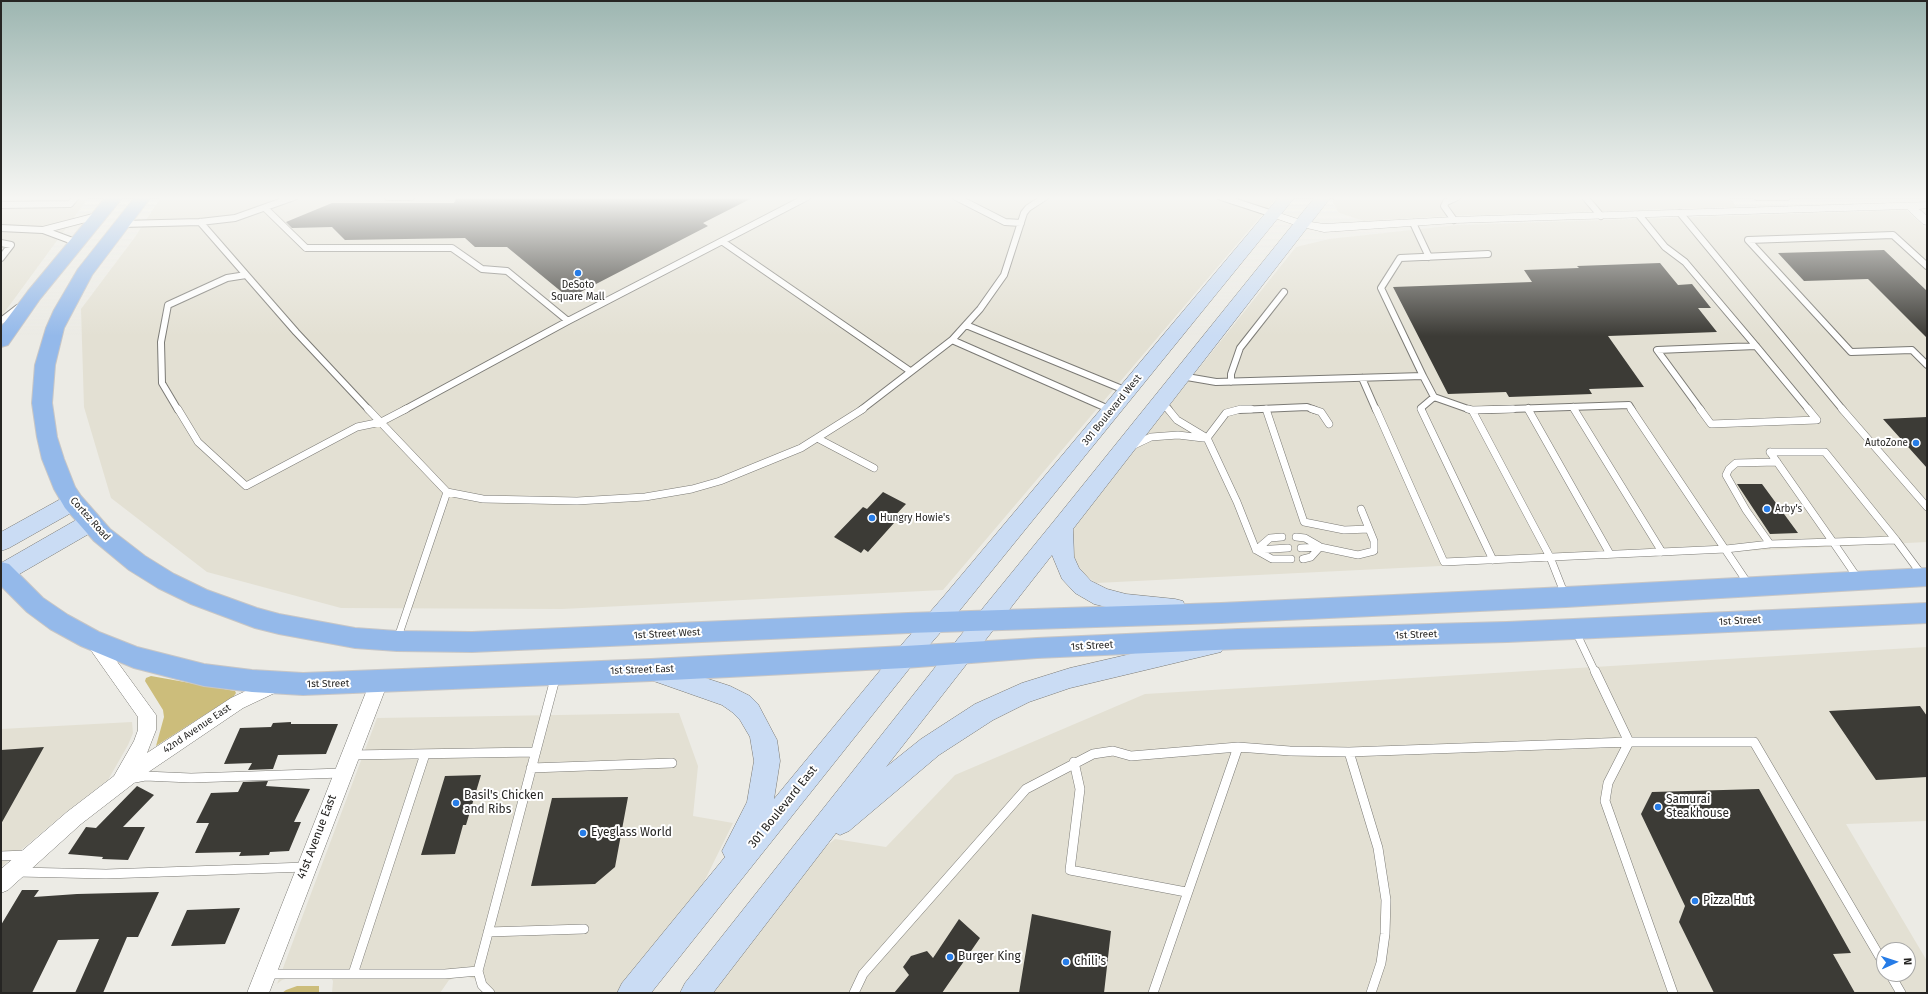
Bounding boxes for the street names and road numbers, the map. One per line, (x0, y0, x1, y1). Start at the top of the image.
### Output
street label: 301 Boulevard West (1080, 372, 1144, 448)
street label: Cortez Road (67, 495, 113, 543)
street label: 1st Street (1719, 614, 1761, 628)
street label: 1st Street West (633, 626, 701, 642)
street label: 1st Street (1395, 628, 1437, 642)
street label: 1st Street (1071, 639, 1113, 653)
street label: 1st Street East (610, 663, 674, 677)
street label: 1st Street (307, 678, 349, 690)
street label: 42nd Avenue East (161, 702, 233, 756)
street label: 301 Boulevard East (745, 763, 821, 851)
street label: 41st Avenue East (294, 793, 340, 881)

